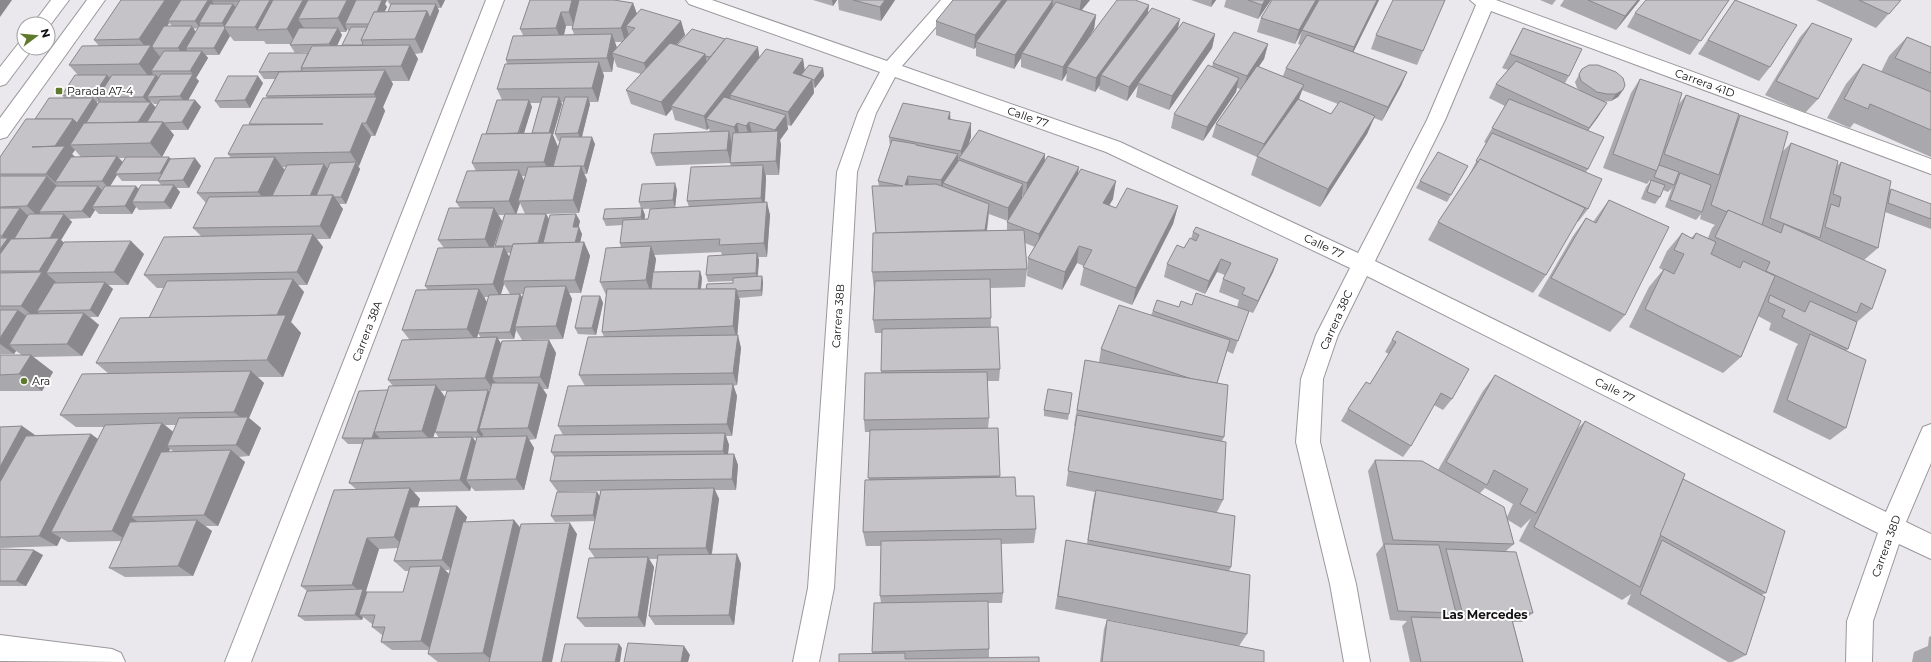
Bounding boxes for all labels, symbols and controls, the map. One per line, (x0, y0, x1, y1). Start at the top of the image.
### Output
north arrow (16, 16, 56, 56)
text: N (38, 27, 54, 39)
street label: Carrera 41D (1673, 66, 1737, 100)
place label: Parada A7-4 (67, 84, 134, 98)
marker: Parada A7-4 (54, 86, 64, 96)
street label: Calle 77 (1006, 103, 1050, 131)
street label: Calle 77 (1302, 231, 1346, 261)
street label: Carrera 38B (829, 283, 847, 349)
street label: Carrera 38C (1317, 288, 1355, 352)
street label: Carrera 38A (349, 299, 385, 363)
place label: Ara (32, 374, 50, 388)
street label: Calle 77 (1593, 374, 1637, 406)
marker: Ara (19, 376, 29, 386)
street label: Carrera 38D (1868, 513, 1904, 579)
district label: Las Mercedes (1442, 607, 1528, 622)

